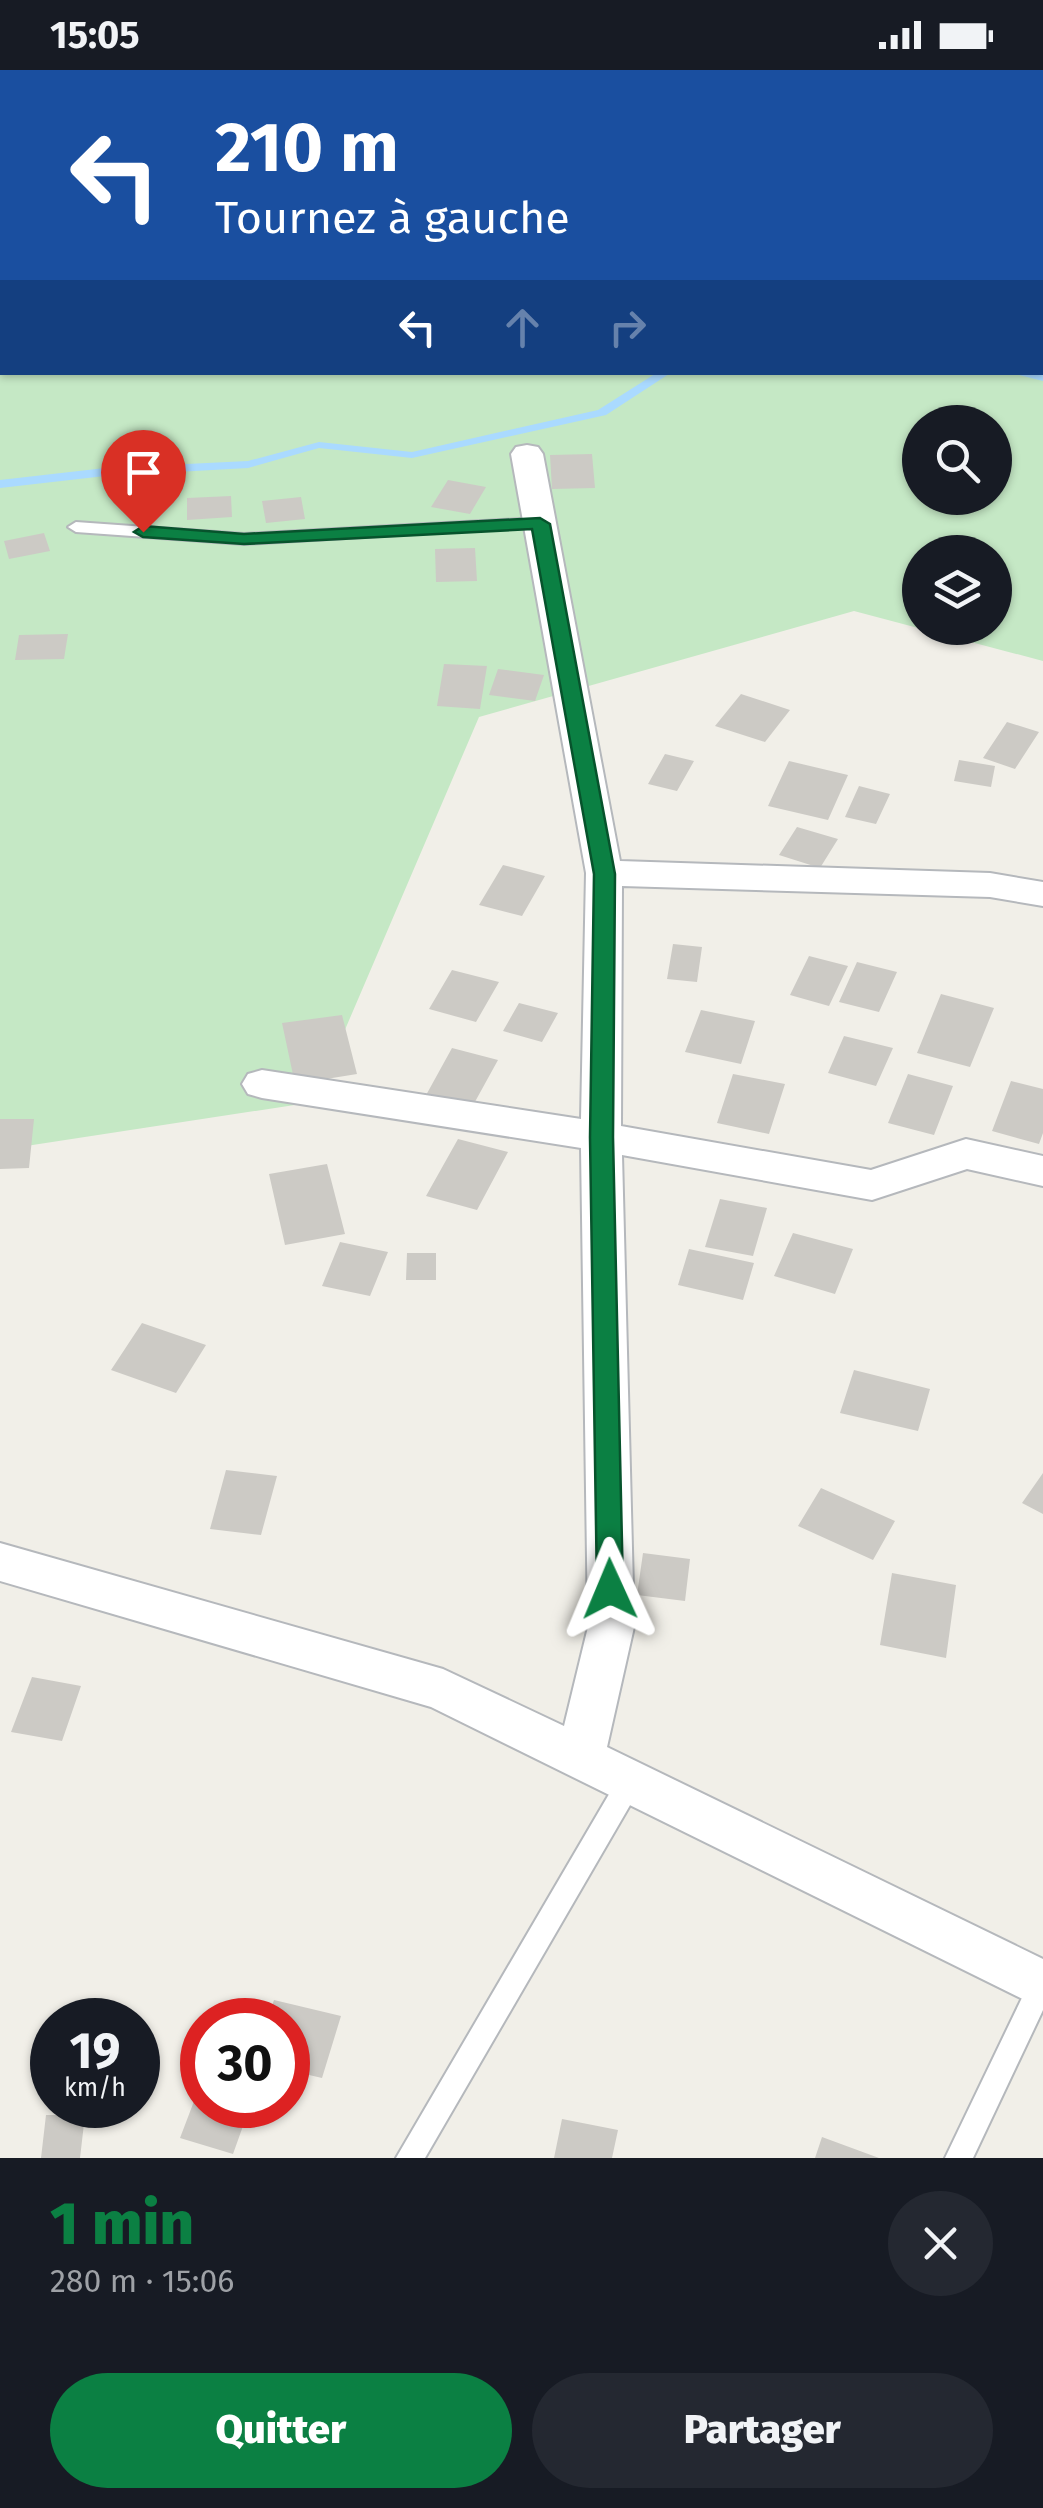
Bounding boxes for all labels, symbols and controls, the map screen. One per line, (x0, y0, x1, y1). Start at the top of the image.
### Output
text: 15:05 (50, 12, 140, 58)
text: 210 m (215, 106, 399, 190)
icon: left (50, 110, 180, 240)
text: Tournez à gauche (215, 191, 570, 245)
icon: left (390, 300, 445, 355)
icon: ahead (495, 300, 550, 355)
icon: right (600, 300, 655, 355)
map controls (902, 405, 1012, 645)
button: search (902, 405, 1012, 515)
pin (101, 430, 186, 533)
icon: arrive (116, 445, 171, 500)
button: layers (902, 535, 1012, 645)
position arrow (558, 1537, 662, 1641)
speed limit sign: 30 (180, 1998, 310, 2128)
text: 19 (69, 2021, 121, 2081)
text: km/h (64, 2073, 126, 2103)
text: 1 min (50, 2188, 194, 2260)
button: close (888, 2191, 993, 2296)
text: 280 m · 15:06 (50, 2262, 234, 2300)
button: Quitter (50, 2373, 512, 2488)
button: Partager (532, 2373, 993, 2488)

